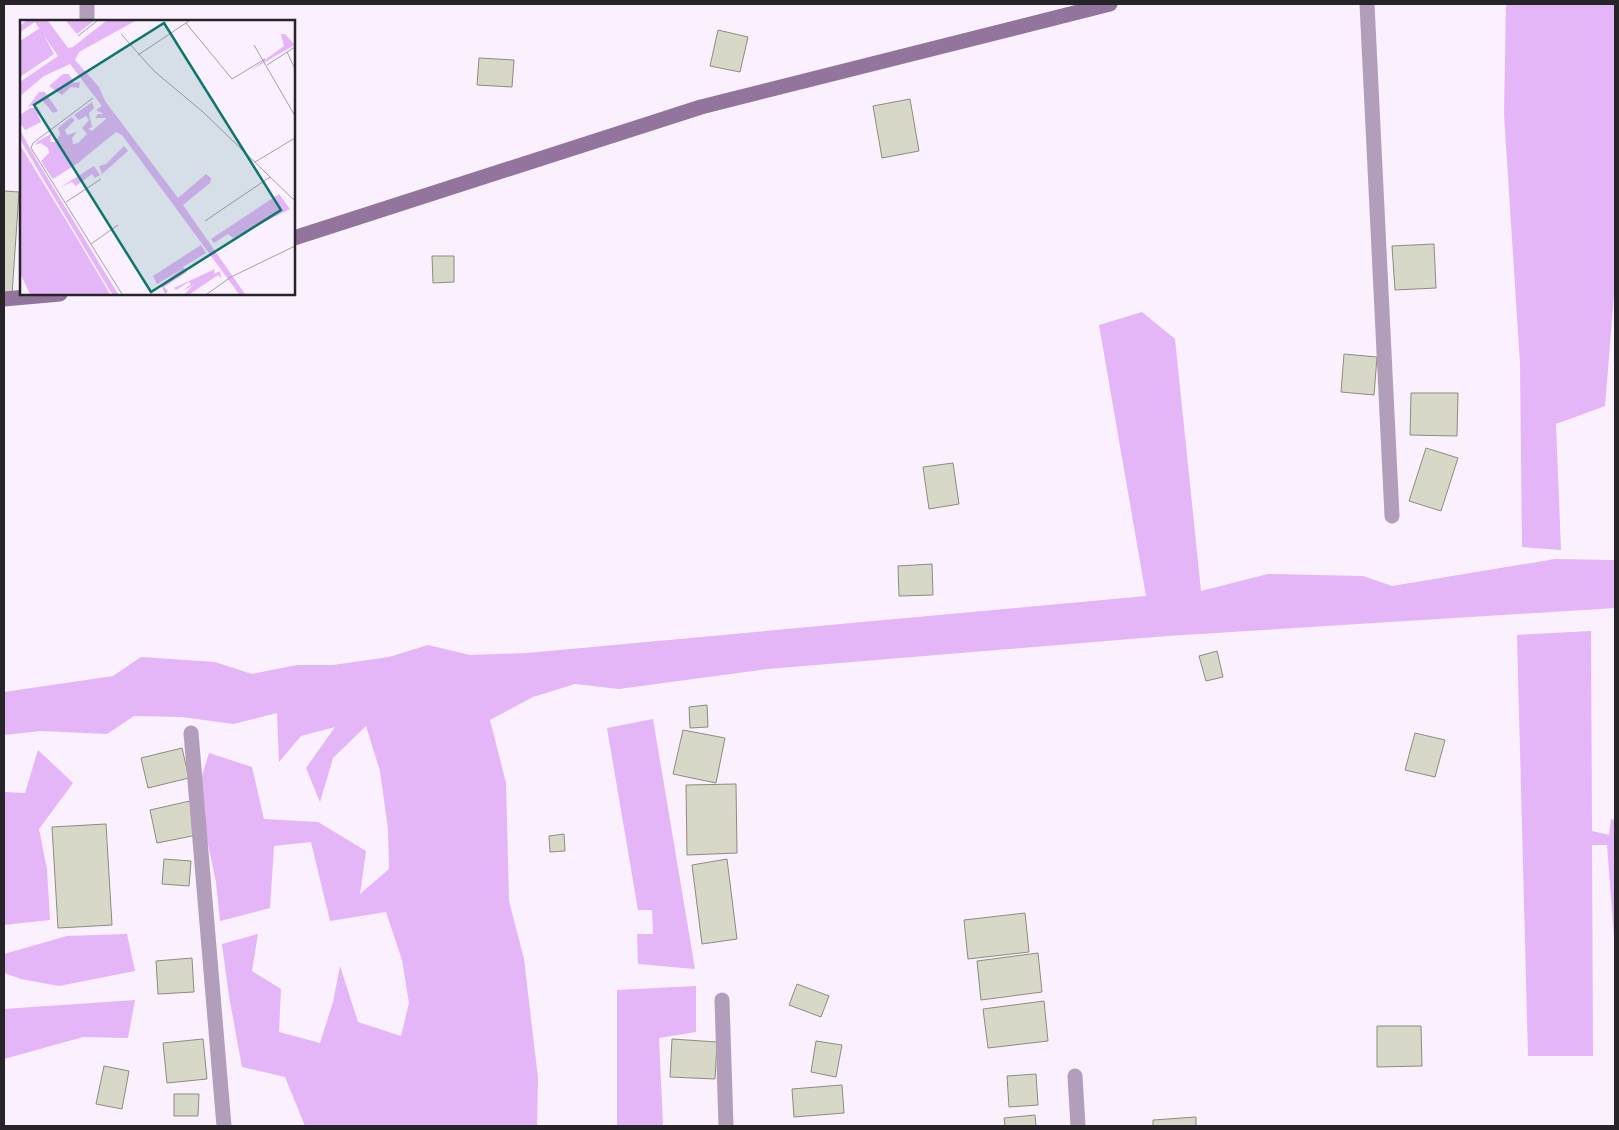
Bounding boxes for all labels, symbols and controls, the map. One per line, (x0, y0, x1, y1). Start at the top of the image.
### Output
inset map (20, 20, 295, 295)

